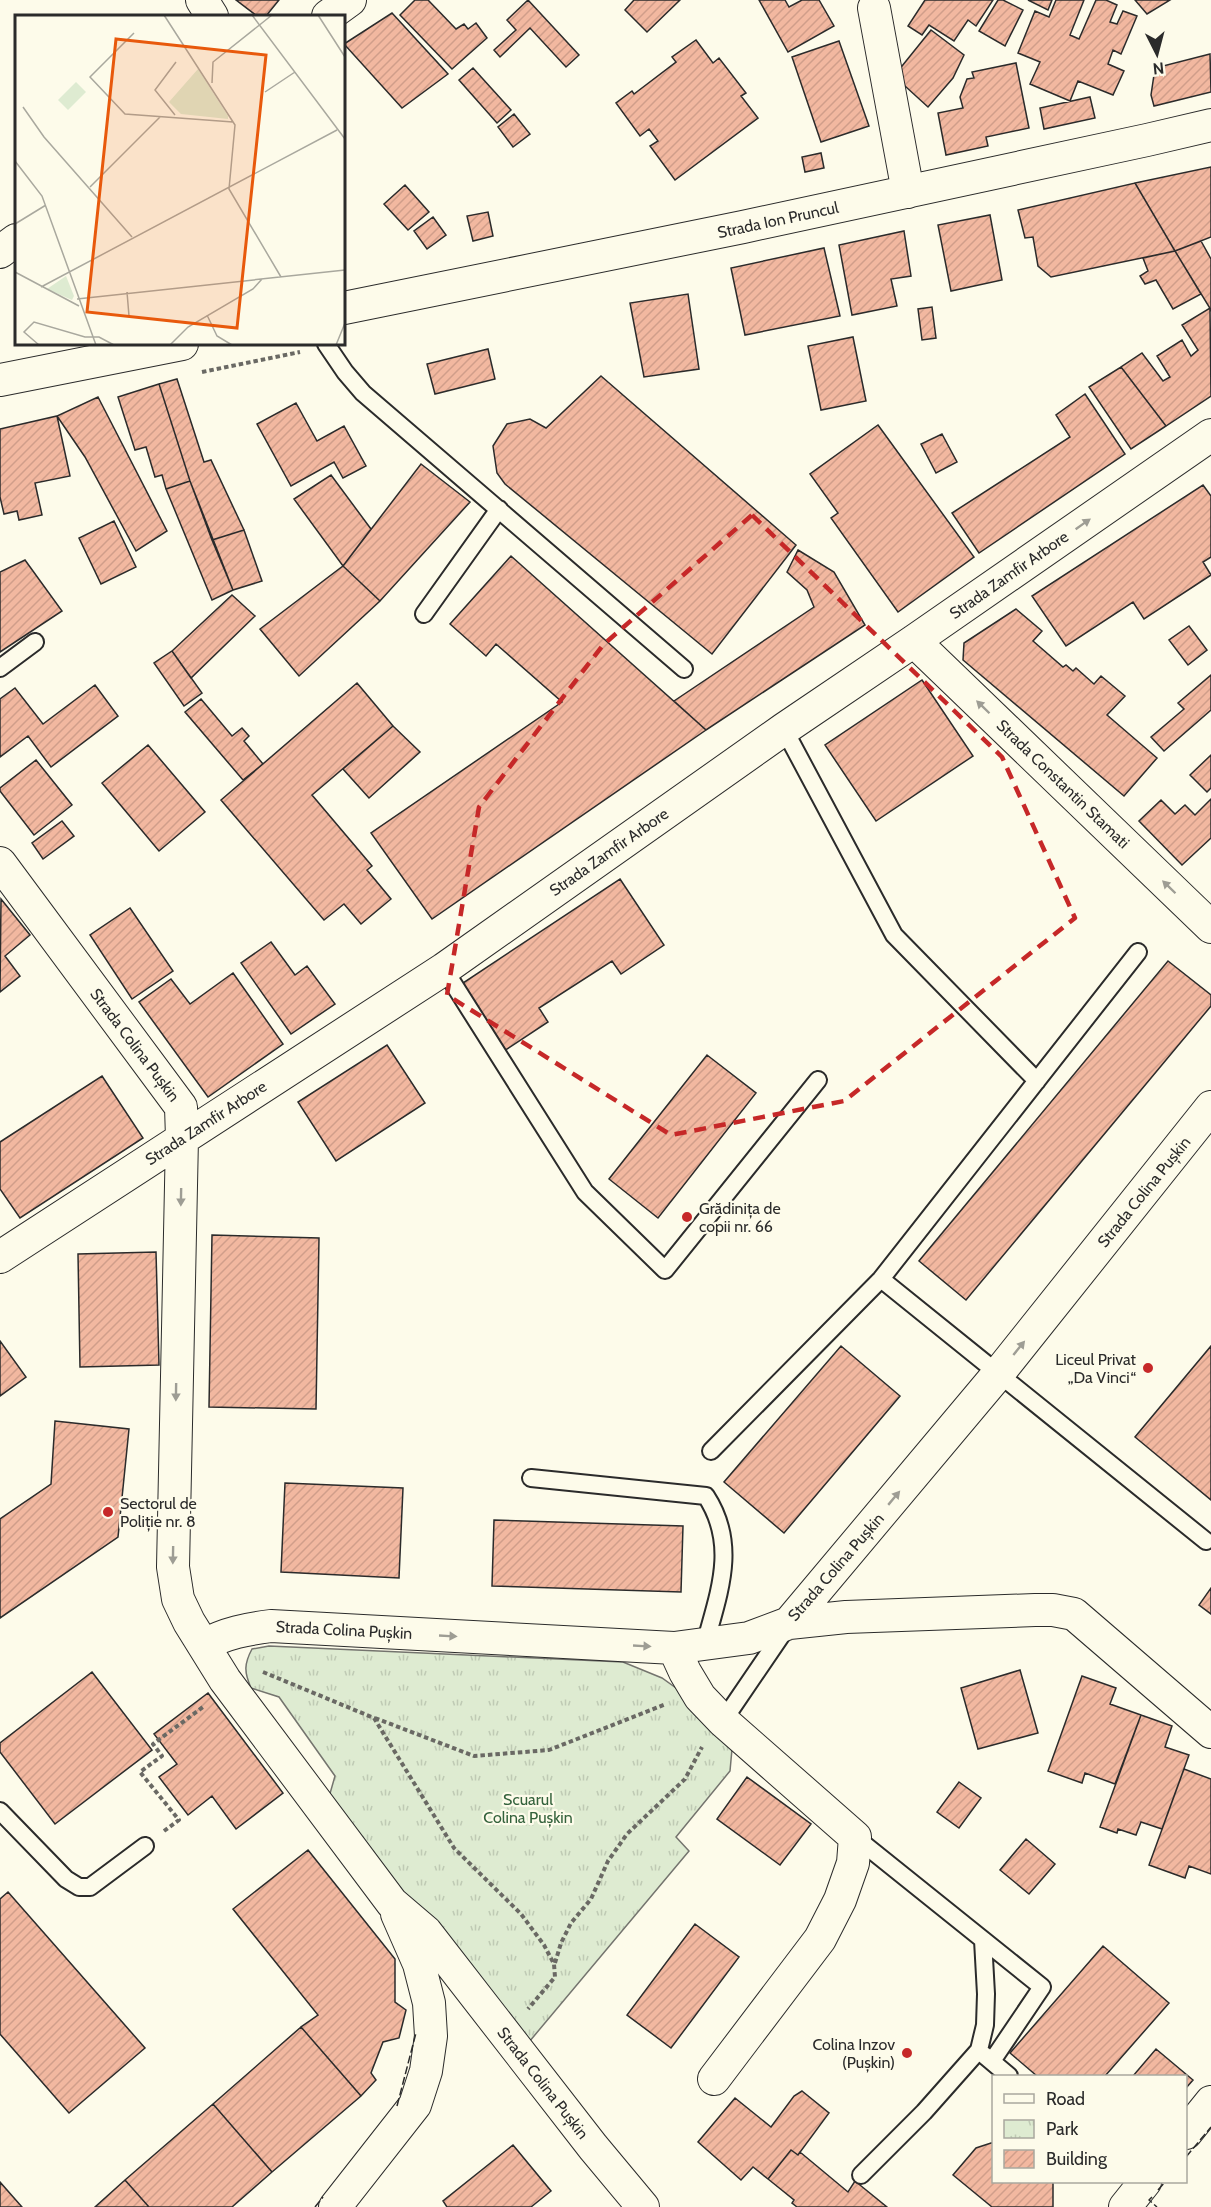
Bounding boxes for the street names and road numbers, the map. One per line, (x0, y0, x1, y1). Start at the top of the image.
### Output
street label: Strada Ion Pruncul (716, 198, 841, 242)
street label: Strada Zamfir Arbore (946, 527, 1072, 623)
street label: Strada Constantin Stamati (993, 716, 1133, 852)
street label: Strada Zamfir Arbore (546, 804, 672, 900)
street label: Strada Colina Pușkin (85, 985, 184, 1106)
street label: Strada Zamfir Arbore (142, 1077, 270, 1169)
street label: Strada Colina Pușkin (1094, 1133, 1195, 1252)
street label: Strada Colina Pușkin (784, 1509, 889, 1625)
street label: Strada Colina Pușkin (275, 1617, 413, 1644)
street label: Strada Colina Pușkin (493, 2023, 593, 2143)

